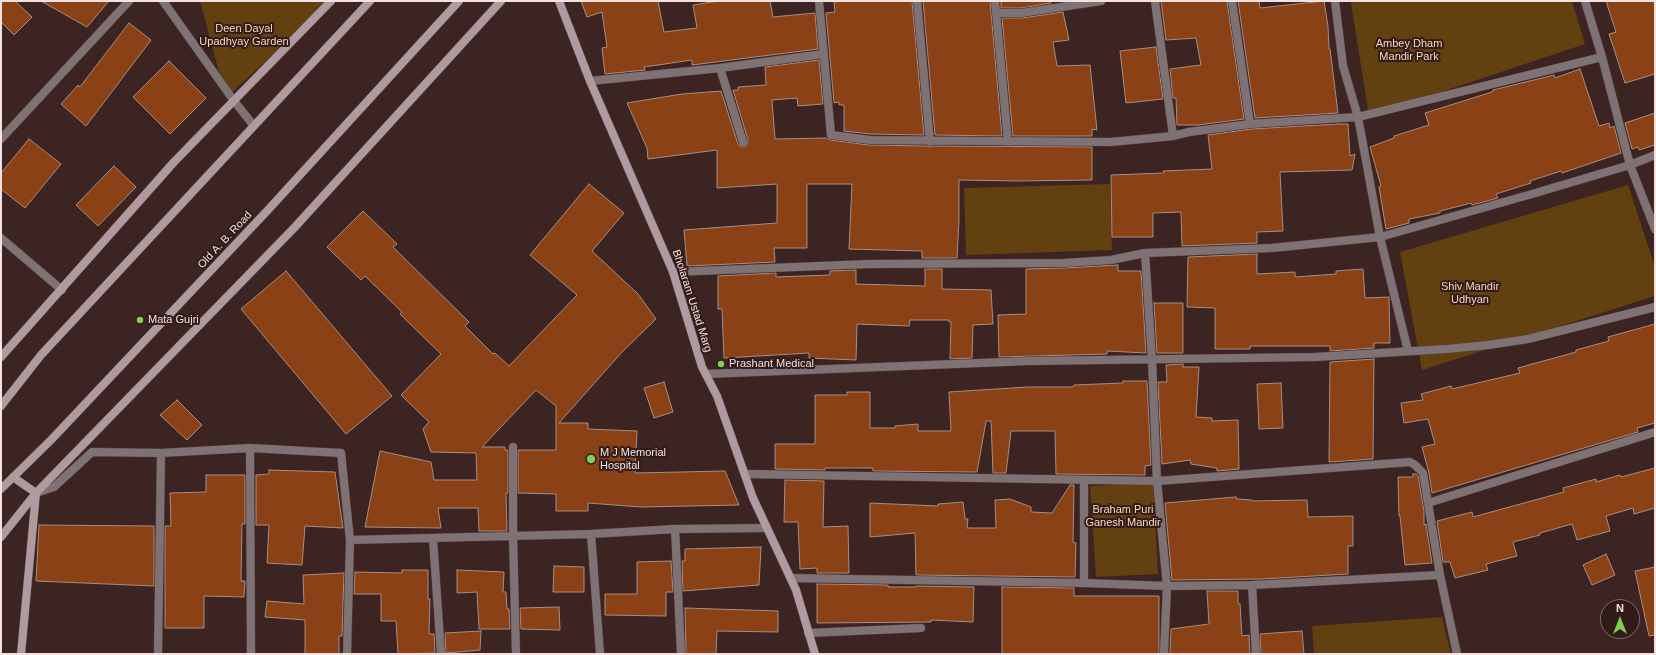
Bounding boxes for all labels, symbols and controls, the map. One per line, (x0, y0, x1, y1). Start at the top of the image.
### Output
park label: Deen Dayal Upadhyay Garden (199, 22, 289, 48)
park label: Ambey Dham Mandir Park (1376, 37, 1442, 63)
street label: Old A. B. Road (195, 209, 255, 271)
street label: Bholaram Ustad Marg (669, 248, 715, 354)
park label: Shiv Mandir Udhyan (1441, 280, 1499, 306)
place label: Mata Gujri (148, 313, 199, 327)
marker: Mata Gujri (135, 315, 145, 325)
place label: Prashant Medical (729, 357, 814, 371)
marker: Prashant Medical (716, 359, 726, 369)
place label: M J Memorial Hospital (600, 446, 666, 472)
marker: M J Memorial Hospital (585, 453, 597, 465)
park label: Braham Puri Ganesh Mandir (1085, 503, 1161, 529)
north arrow (1600, 599, 1640, 639)
text: N (1616, 602, 1624, 614)

